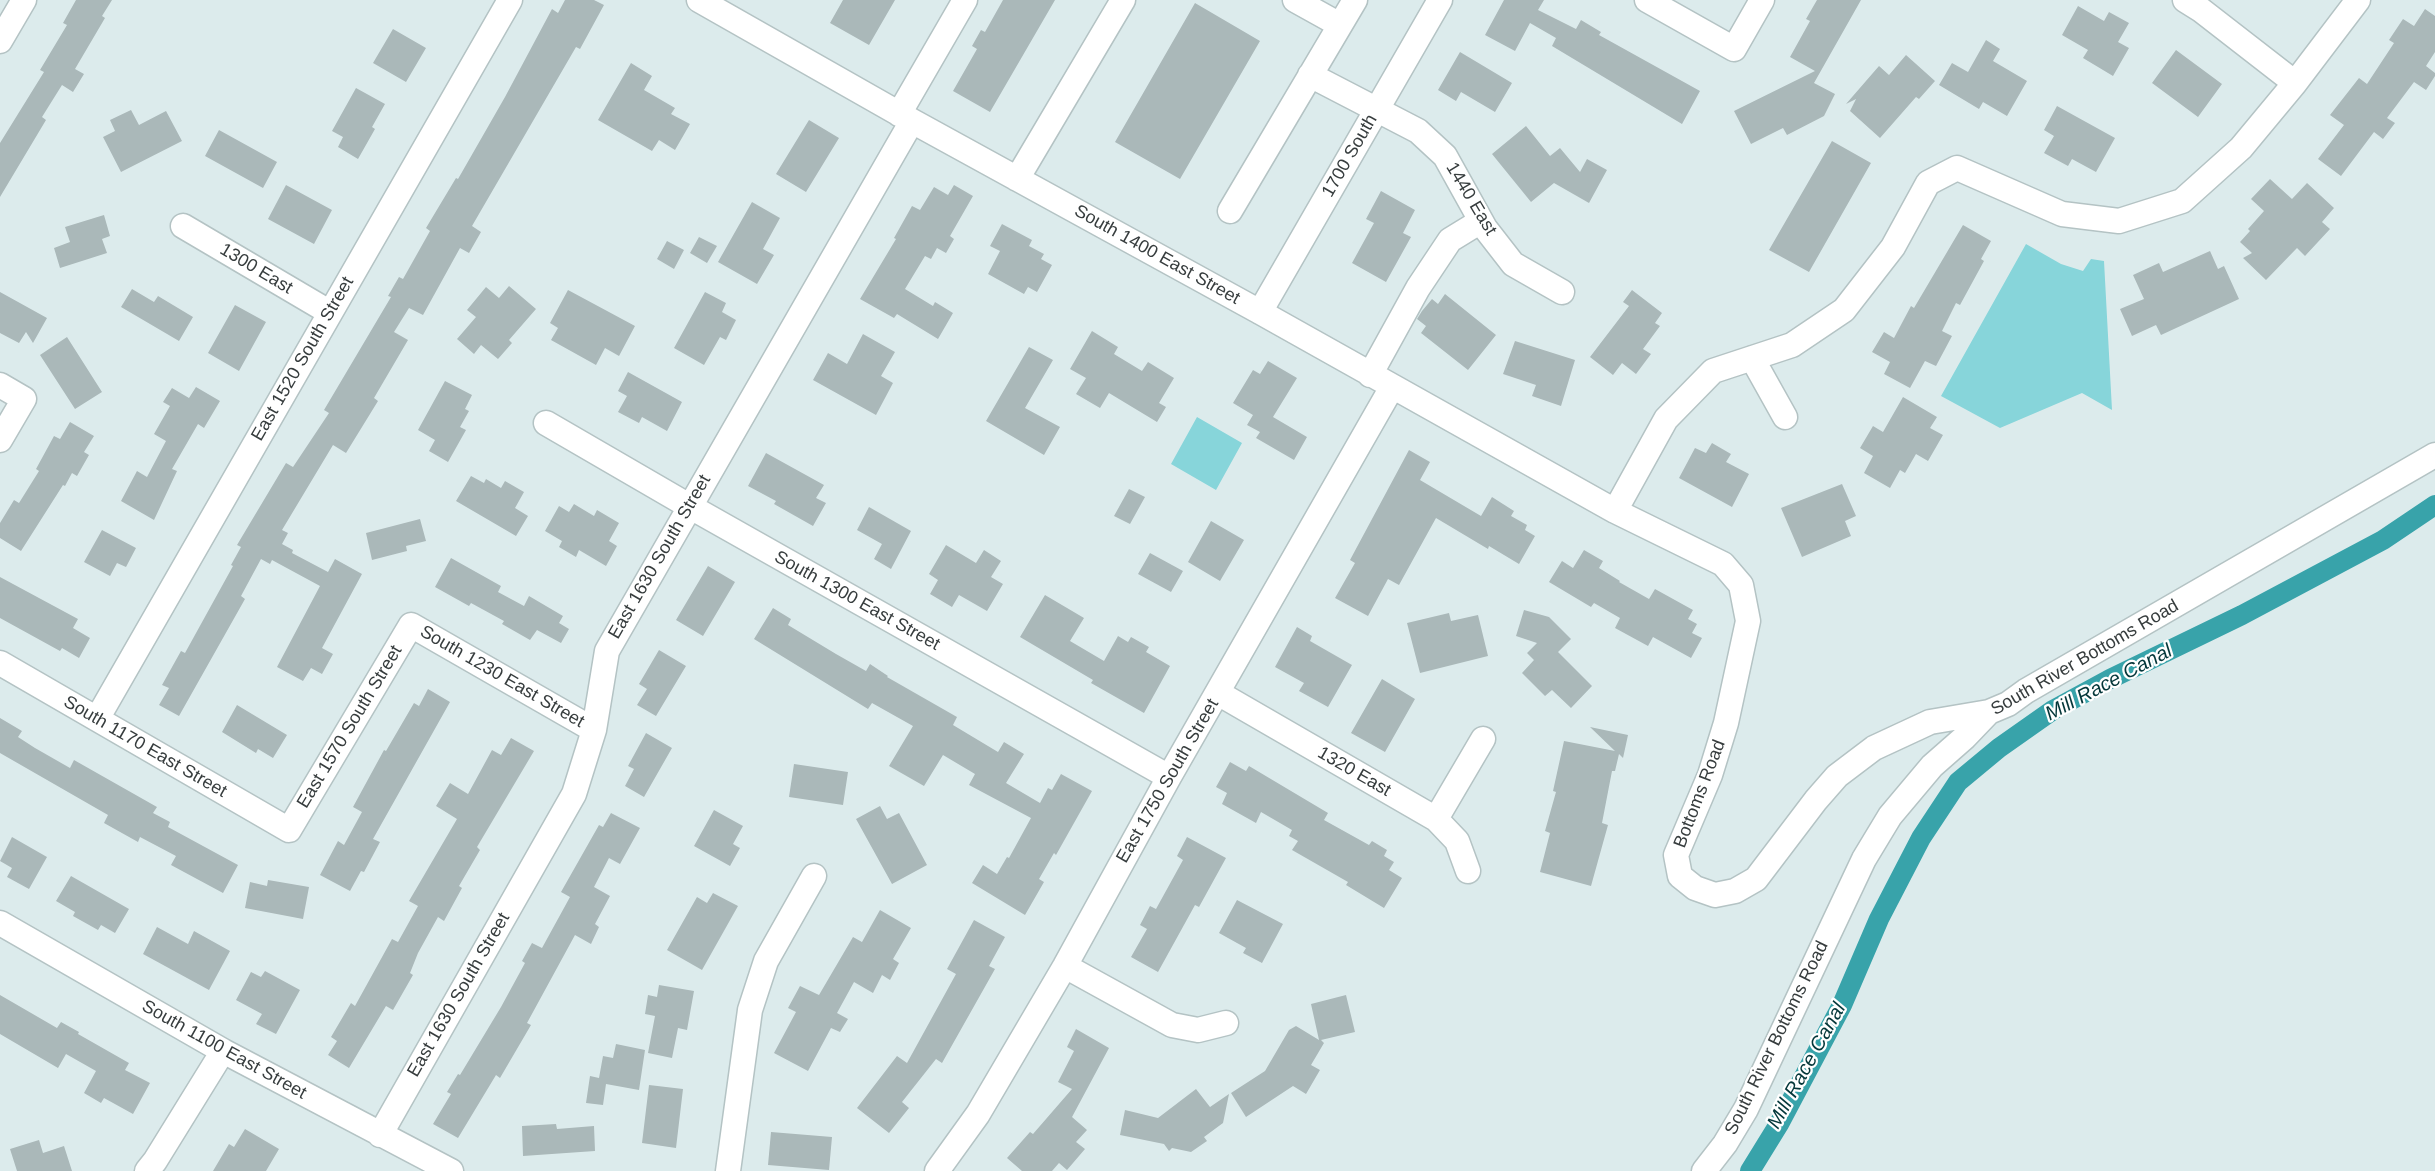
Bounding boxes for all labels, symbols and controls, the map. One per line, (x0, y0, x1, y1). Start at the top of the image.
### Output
street label: 1700 South (1318, 111, 1382, 201)
street label: 1440 East (1441, 159, 1501, 239)
street label: South 1400 East Street (1070, 200, 1244, 310)
street label: 1300 East (216, 239, 296, 299)
street label: East 1520 South Street (247, 273, 359, 445)
street label: East 1630 South Street (604, 471, 716, 643)
street label: South 1300 East Street (770, 546, 944, 656)
street label: South River Bottoms Road (1987, 595, 2183, 721)
street label: South 1230 East Street (416, 621, 588, 733)
water label: Mill Race Canal (2042, 640, 2176, 726)
street label: East 1570 South Street (293, 642, 407, 812)
street label: South 1170 East Street (60, 691, 230, 803)
street label: East 1750 South Street (1112, 695, 1224, 867)
street label: Bottoms Road (1669, 737, 1731, 851)
street label: 1320 East (1313, 742, 1395, 802)
street label: East 1630 South Street (403, 909, 515, 1081)
street label: South River Bottoms Road (1721, 937, 1833, 1139)
street label: South 1100 East Street (138, 996, 310, 1104)
water label: Mill Race Canal (1763, 999, 1851, 1133)

